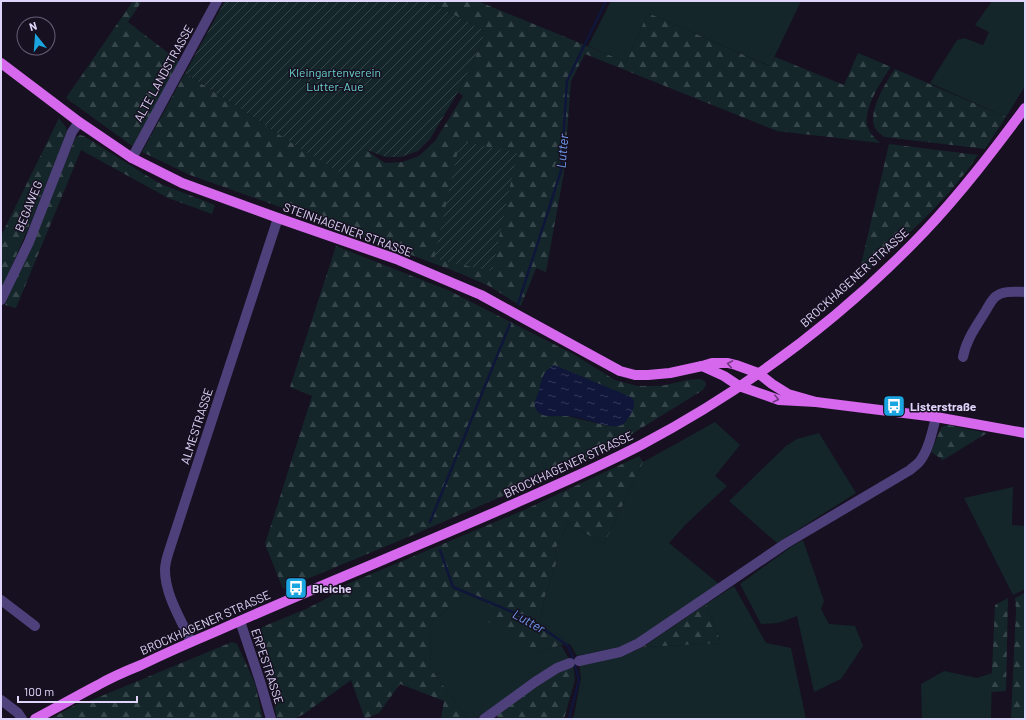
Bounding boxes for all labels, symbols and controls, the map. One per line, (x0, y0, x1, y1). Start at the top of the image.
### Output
north arrow (16, 16, 56, 56)
text: N (28, 19, 38, 33)
street label: ALTE LANDSTRASSE (130, 22, 196, 124)
park label: Kleingartenverein Lutter-Aue (289, 65, 381, 93)
water label: Lutter (553, 133, 571, 169)
street label: BEGAWEG (11, 178, 45, 234)
street label: STEINHAGENER STRASSE (282, 199, 414, 259)
street label: BROCKHAGENER STRASSE (797, 225, 911, 329)
one-way arrow (727, 360, 733, 369)
street label: ALMESTRASSE (177, 386, 215, 466)
bus stop icon: Listerstraße (881, 393, 907, 419)
one-way arrow (773, 394, 779, 402)
place label: Listerstraße (910, 399, 977, 413)
street label: BROCKHAGENER STRASSE (501, 428, 635, 500)
bus stop icon: Bleiche (283, 575, 309, 601)
place label: Bleiche (312, 581, 352, 595)
street label: BROCKHAGENER STRASSE (138, 587, 272, 657)
water label: Lutter (510, 606, 548, 636)
street label: ERPESTRASSE (249, 627, 287, 705)
scale bar (18, 678, 137, 704)
text: 100 m (24, 684, 54, 698)

